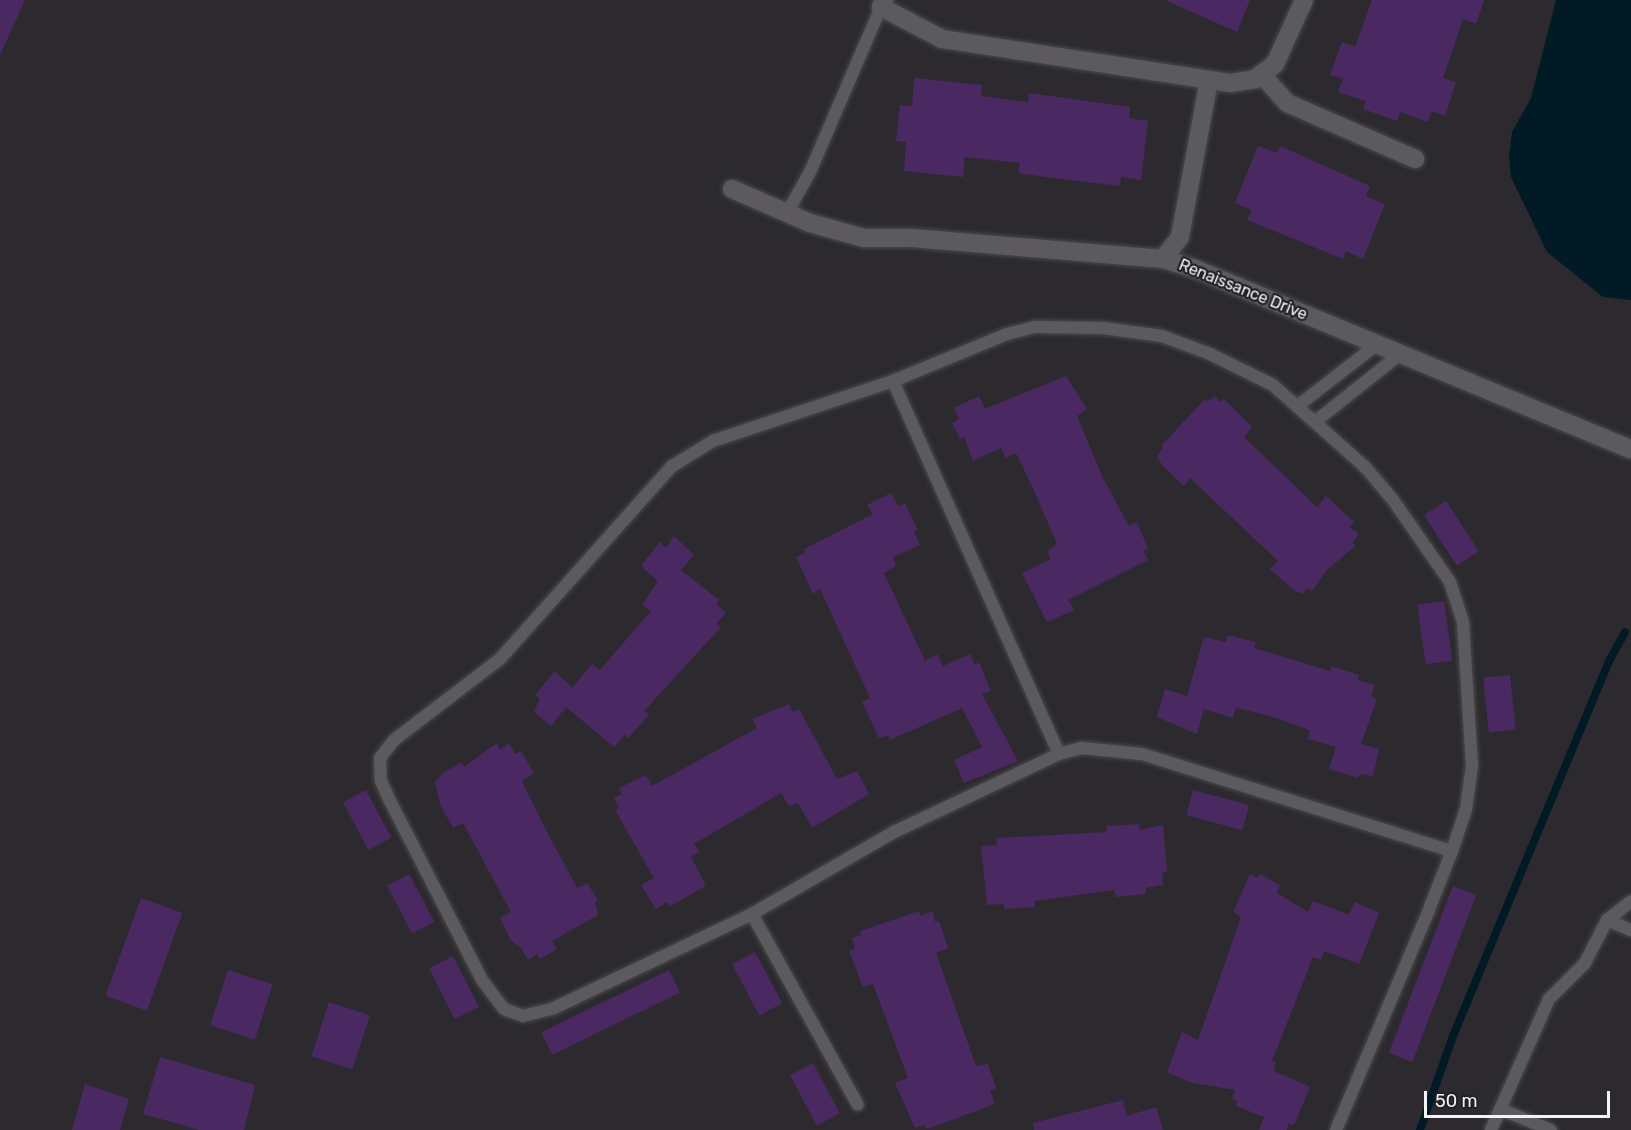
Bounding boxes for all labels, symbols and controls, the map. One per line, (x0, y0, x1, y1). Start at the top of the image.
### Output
street label: Renaissance Drive (1176, 255, 1310, 325)
scale bar (1427, 1079, 1613, 1117)
text: 50 m (1435, 1090, 1478, 1112)

